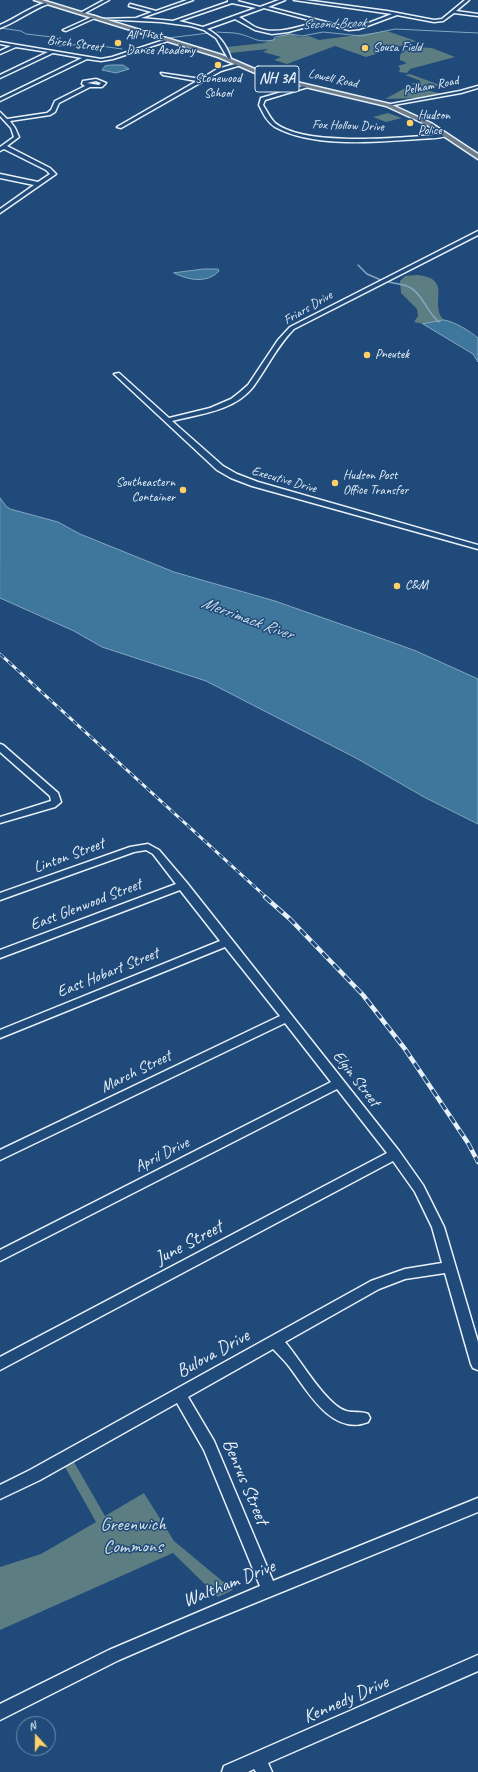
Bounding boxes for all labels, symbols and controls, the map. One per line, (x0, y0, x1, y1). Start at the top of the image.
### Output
water label: Second Brook (302, 14, 366, 34)
place label: All That Dance Academy (126, 28, 195, 59)
street label: Birch Street (46, 32, 104, 56)
marker: All That Dance Academy (113, 38, 123, 48)
place label: Sousa Field (373, 40, 421, 56)
marker: Sousa Field (360, 43, 370, 53)
marker: Stonewood School (213, 60, 223, 70)
road number: NH 3A (255, 66, 299, 92)
street label: Lowell Road (307, 66, 359, 92)
place label: Stonewood School (195, 71, 241, 102)
street label: Pelham Road (402, 73, 460, 99)
place label: Hudson Police (418, 108, 450, 139)
street label: Fox Hollow Drive (312, 117, 384, 135)
marker: Hudson Police (405, 118, 415, 128)
street label: Friars Drive (281, 288, 335, 328)
place label: Pneutek (375, 347, 409, 363)
marker: Pneutek (362, 350, 372, 360)
street label: Executive Drive (250, 463, 318, 497)
place label: Hudson Post Office Transfer (343, 468, 408, 499)
place label: Southeastern Container (116, 475, 175, 506)
marker: Hudson Post Office Transfer (330, 478, 340, 488)
marker: Southeastern Container (178, 485, 188, 495)
place label: C&M (405, 578, 428, 594)
marker: C&M (392, 581, 402, 591)
water label: Merrimack River (199, 593, 295, 645)
street label: Linton Street (31, 834, 107, 878)
street label: East Glenwood Street (28, 875, 144, 935)
street label: East Hobart Street (54, 944, 162, 1002)
street label: March Street (98, 1047, 174, 1097)
street label: Elgin Street (328, 1047, 384, 1111)
street label: April Drive (132, 1133, 192, 1177)
street label: June Street (151, 1216, 227, 1270)
street label: Bulova Drive (173, 1325, 253, 1383)
street label: Benrus Street (217, 1436, 273, 1528)
park label: Greenwich Commons (100, 1514, 166, 1558)
street label: Waltham Drive (180, 1555, 278, 1613)
street label: Kennedy Drive (300, 1671, 392, 1729)
north arrow (16, 1716, 56, 1756)
text: N (26, 1718, 38, 1733)

